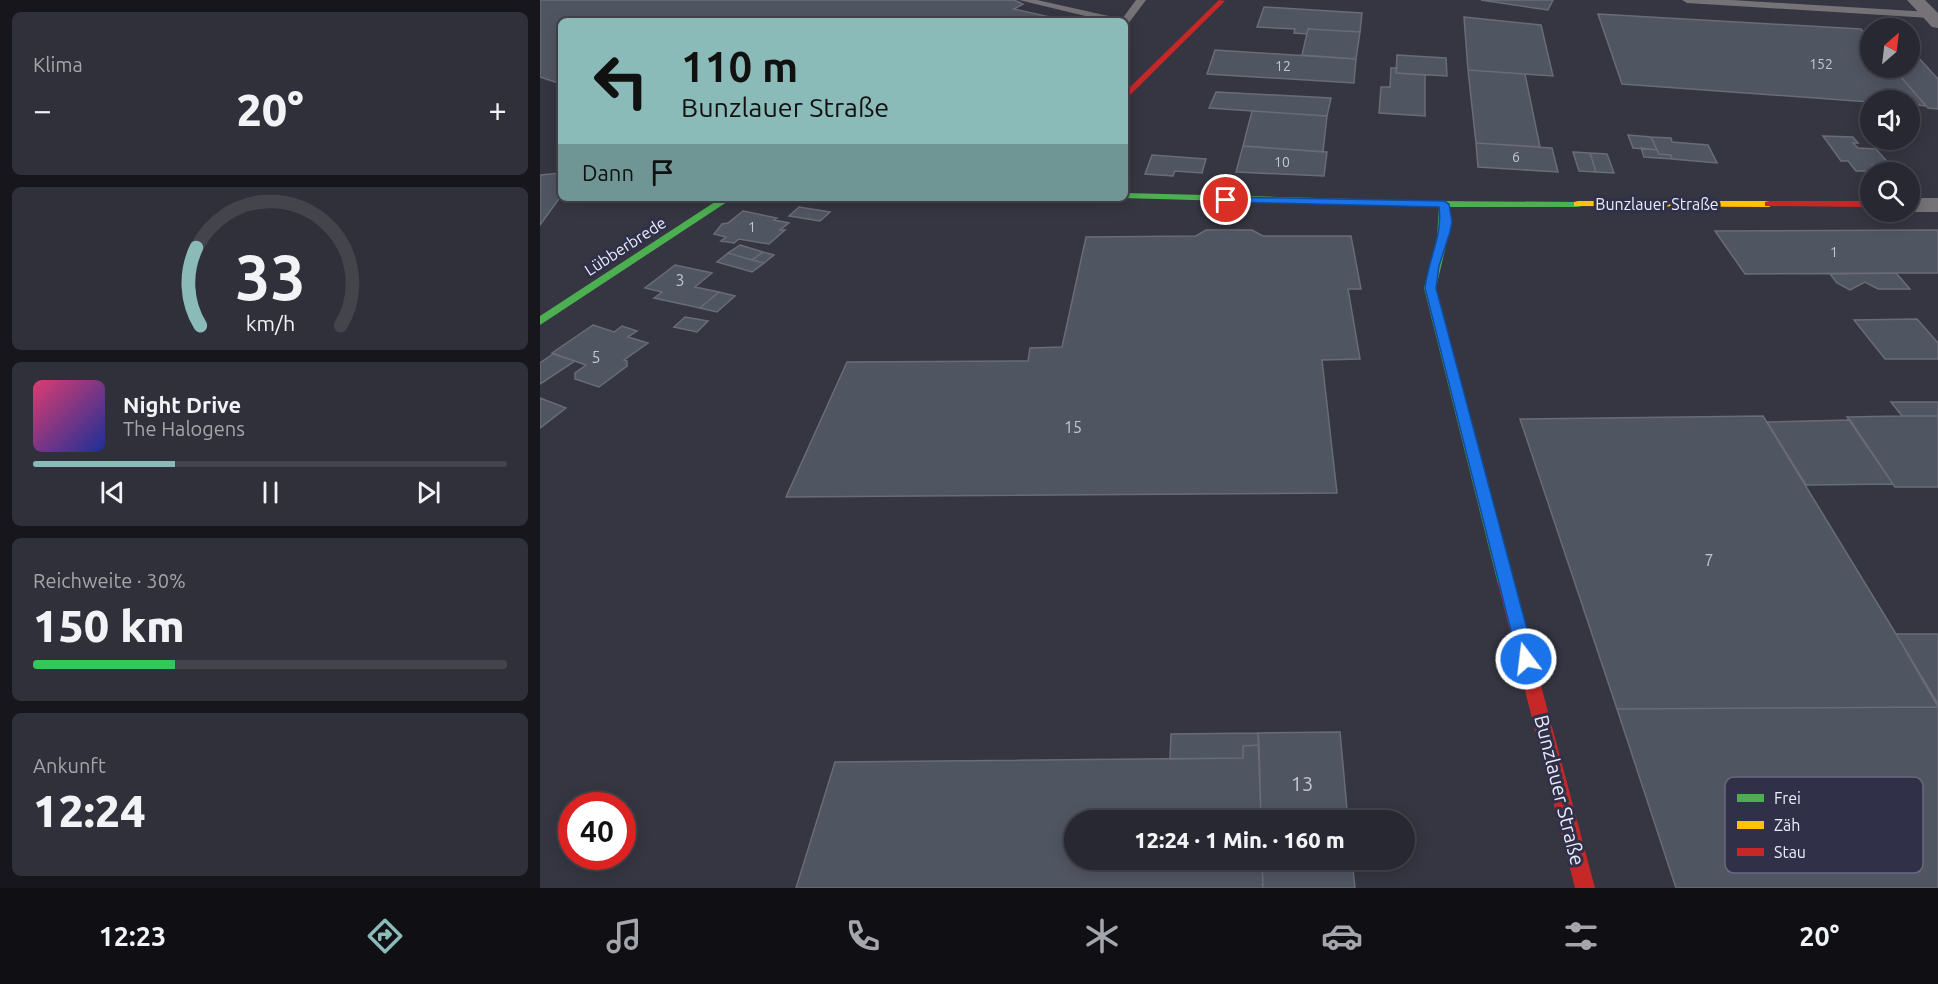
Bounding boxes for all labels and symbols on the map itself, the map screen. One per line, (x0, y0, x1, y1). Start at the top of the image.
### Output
north arrow (1860, 18, 1920, 78)
house number: 152 (1809, 56, 1833, 72)
house number: 12 (1275, 58, 1291, 74)
house number: 6 (1512, 149, 1520, 165)
house number: 10 (1274, 154, 1290, 170)
pin (1200, 174, 1251, 225)
street label: Bunzlauer Straße (1595, 195, 1719, 213)
street label: Lübberbrede (581, 213, 669, 279)
house number: 1 (748, 219, 756, 235)
house number: 1 (1830, 244, 1838, 260)
house number: 3 (675, 271, 685, 289)
house number: 5 (591, 348, 601, 366)
house number: 15 (1064, 418, 1082, 436)
house number: 7 (1704, 551, 1714, 569)
position arrow (1494, 627, 1558, 691)
street label: Bunzlauer Straße (1530, 712, 1590, 868)
house number: 13 (1291, 772, 1313, 795)
legend (1725, 777, 1923, 873)
text: Frei (1774, 789, 1801, 807)
speed limit sign: 40 (558, 792, 636, 870)
text: Zäh (1774, 816, 1800, 834)
text: Stau (1774, 843, 1806, 861)

